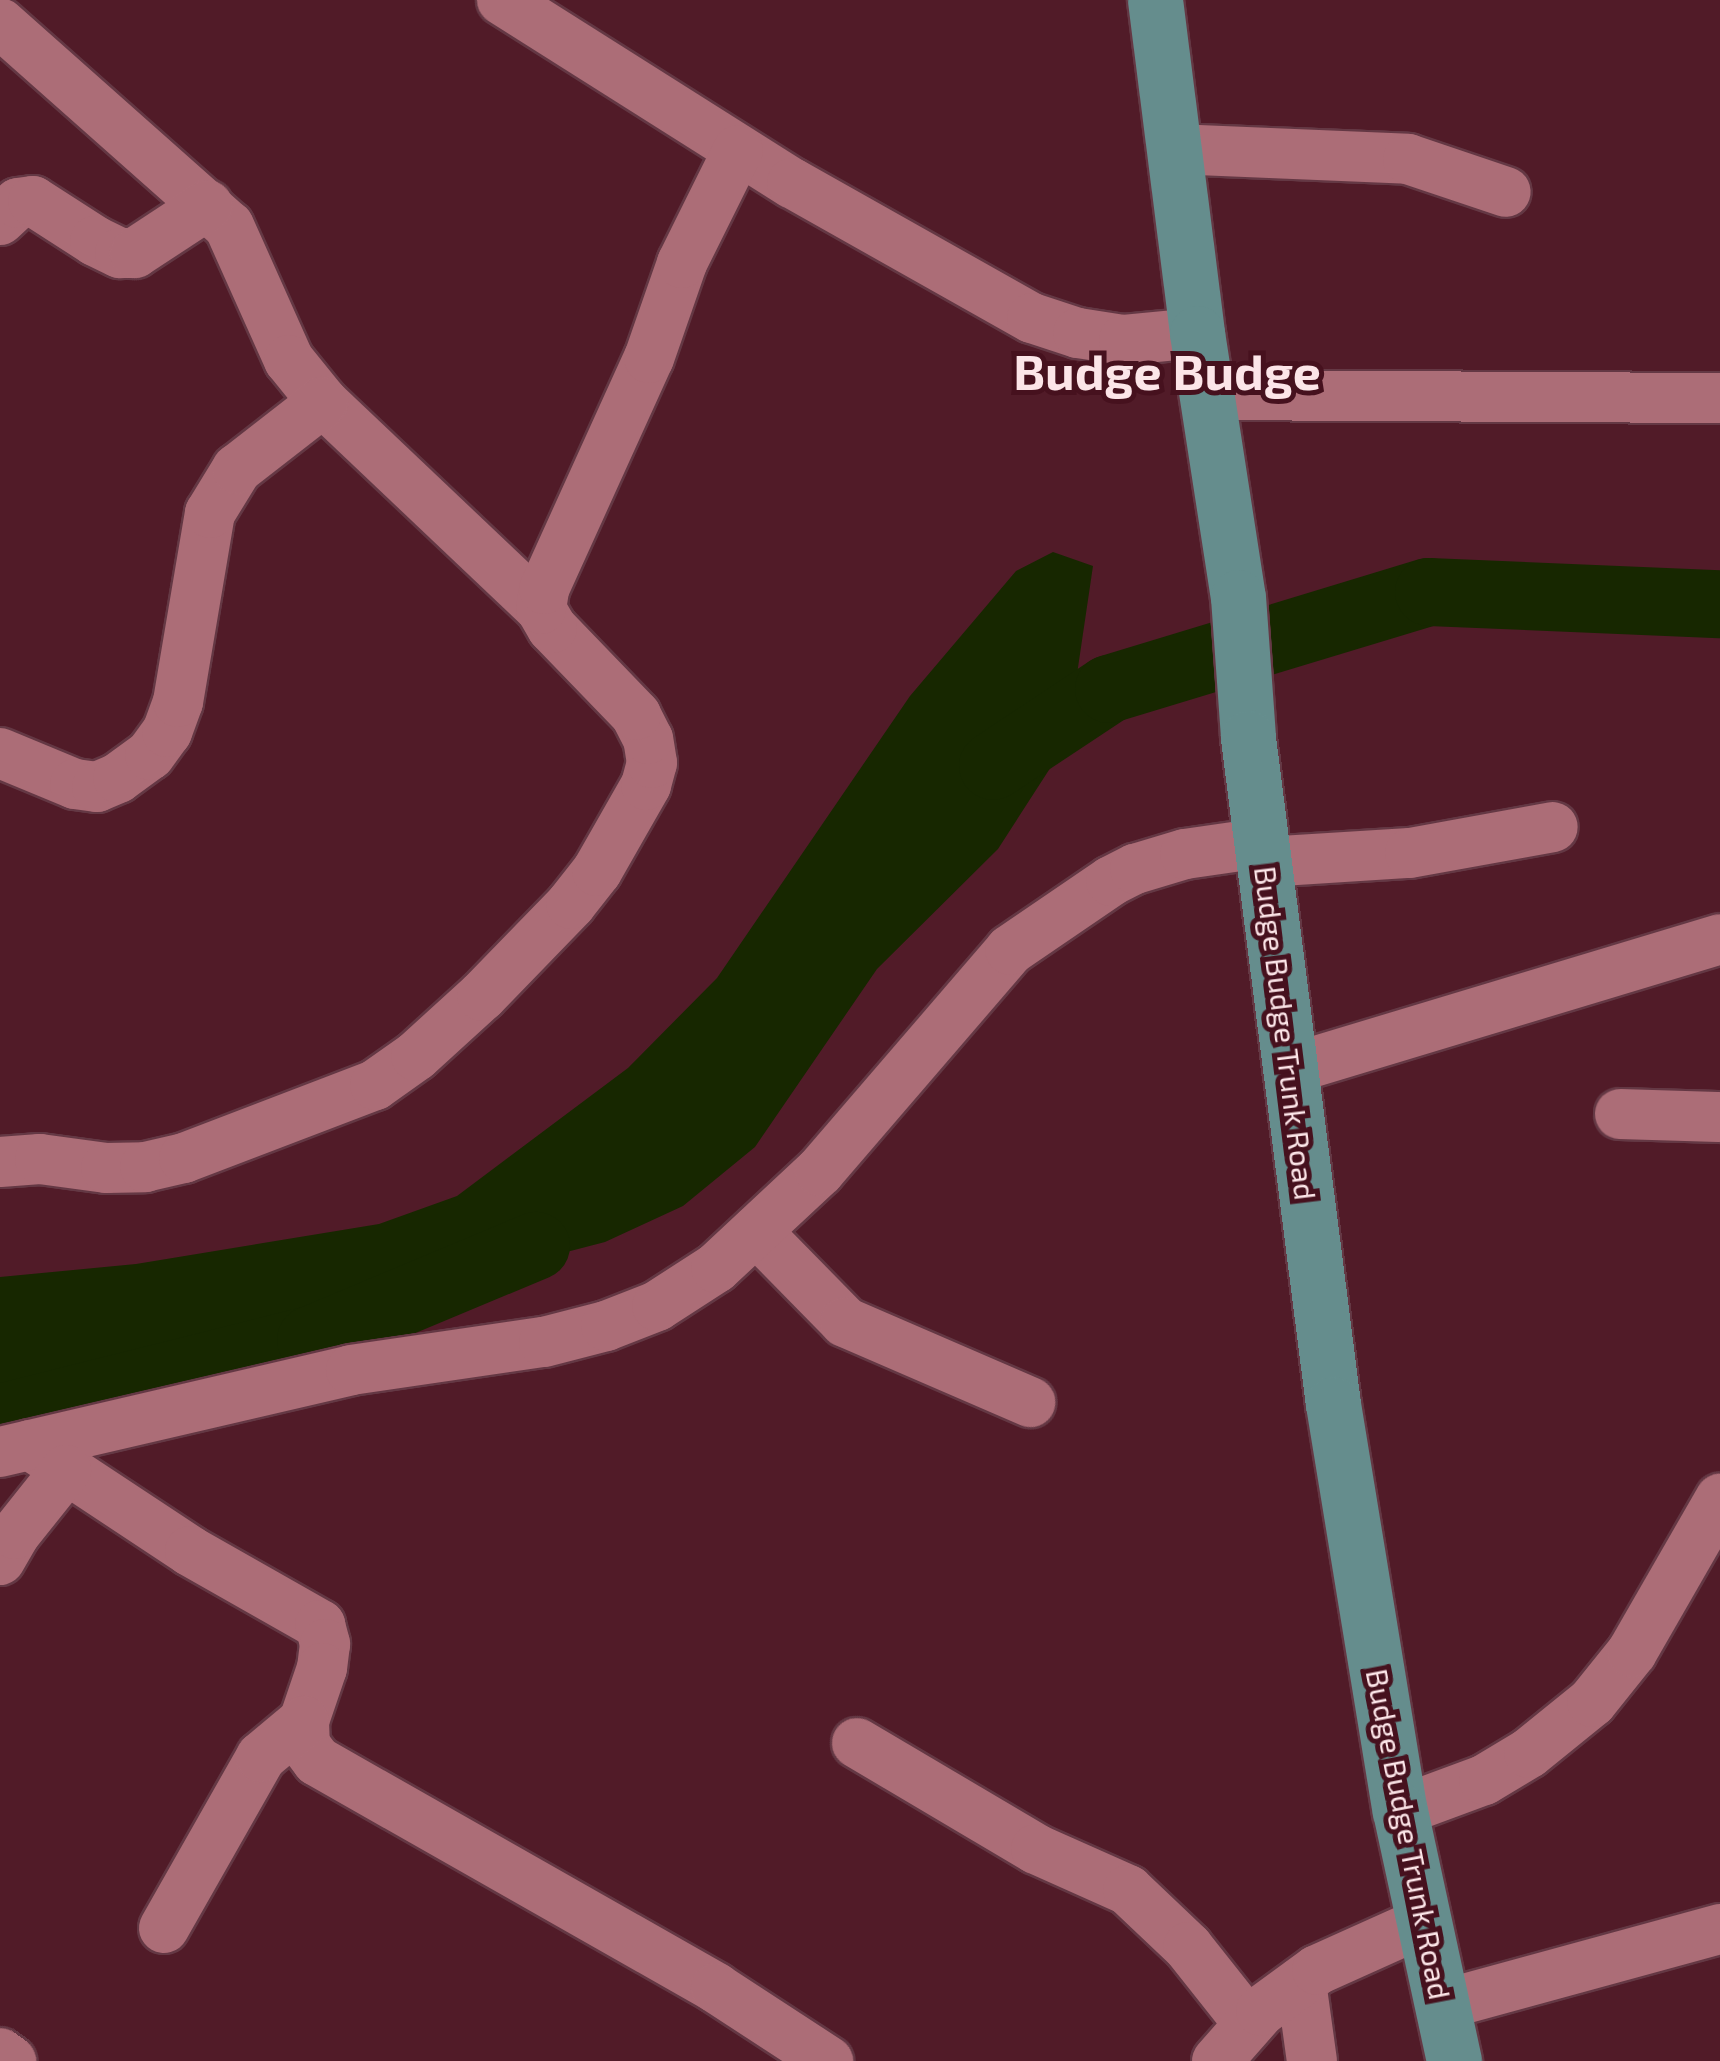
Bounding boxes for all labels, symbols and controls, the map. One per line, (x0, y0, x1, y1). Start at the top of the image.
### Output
district label: Budge Budge (1013, 341, 1321, 401)
street label: Budge Budge Trunk Road (1248, 864, 1324, 1202)
street label: Budge Budge Trunk Road (1359, 1665, 1459, 2003)

